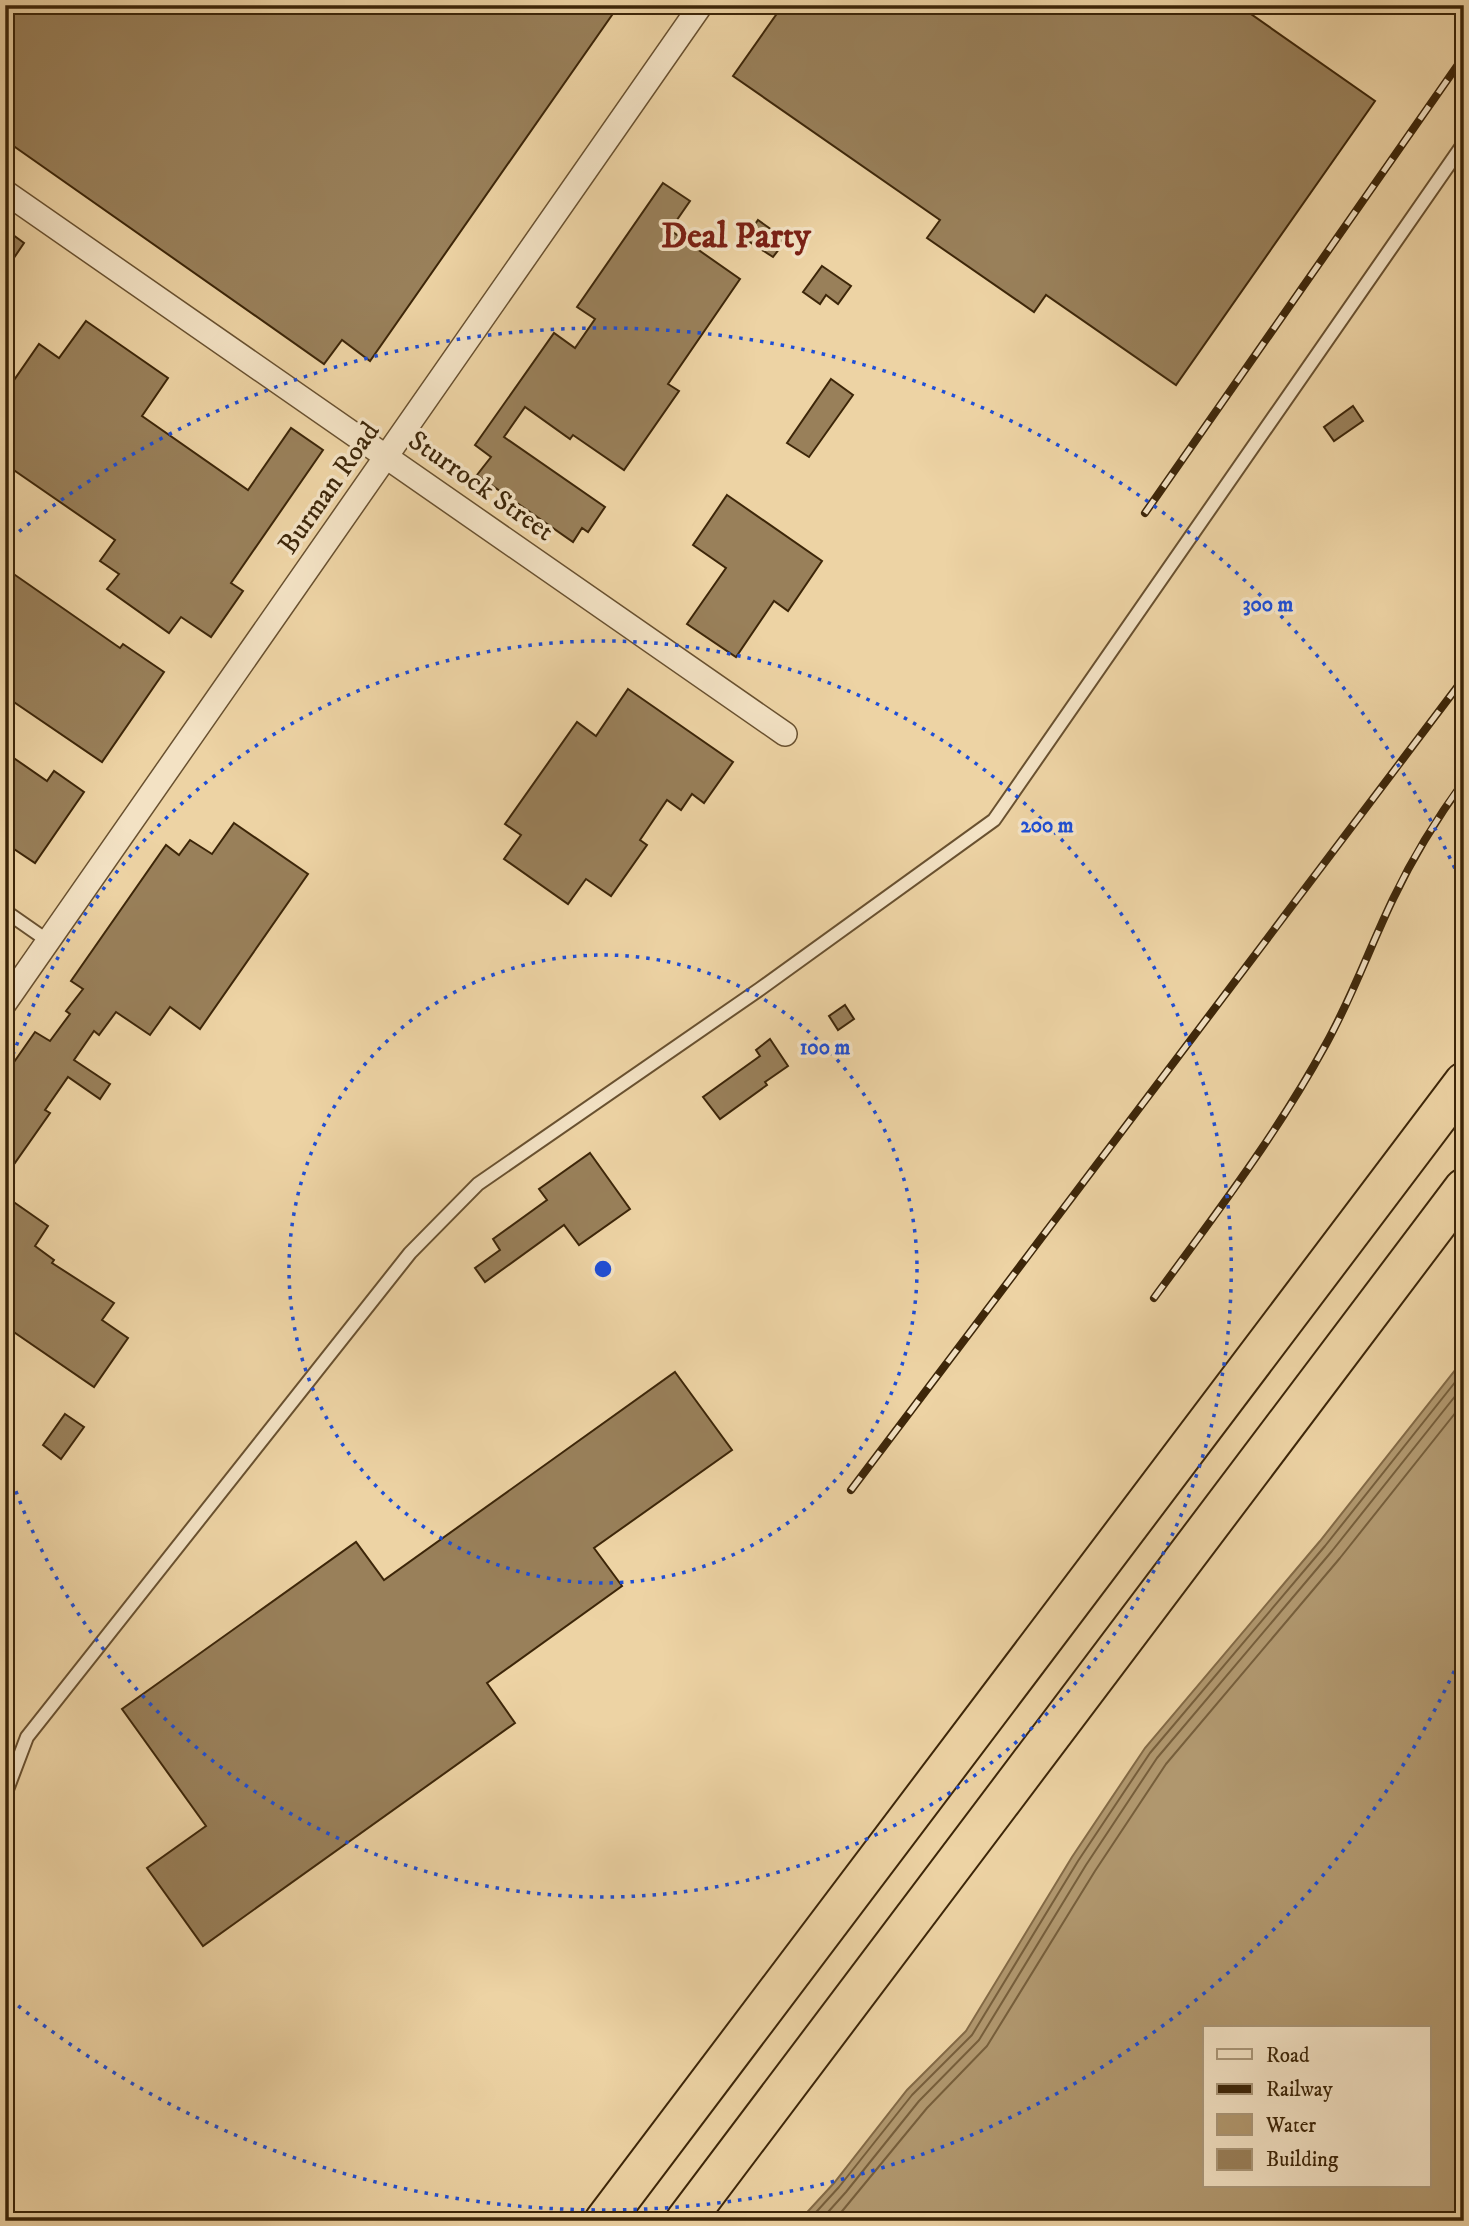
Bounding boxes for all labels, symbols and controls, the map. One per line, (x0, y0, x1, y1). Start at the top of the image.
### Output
district label: Deal Party (661, 215, 812, 259)
street label: Burman Road (271, 415, 387, 561)
street label: Sturrock Street (401, 423, 561, 549)
text: 300 m (1243, 592, 1294, 618)
text: 200 m (1020, 813, 1074, 839)
text: 100 m (800, 1035, 850, 1061)
centre of rings (591, 1257, 615, 1281)
legend (1203, 2026, 1430, 2188)
text: Road (1266, 2043, 1310, 2069)
text: Railway (1266, 2077, 1334, 2103)
text: Water (1265, 2113, 1316, 2139)
text: Building (1266, 2147, 1339, 2173)

